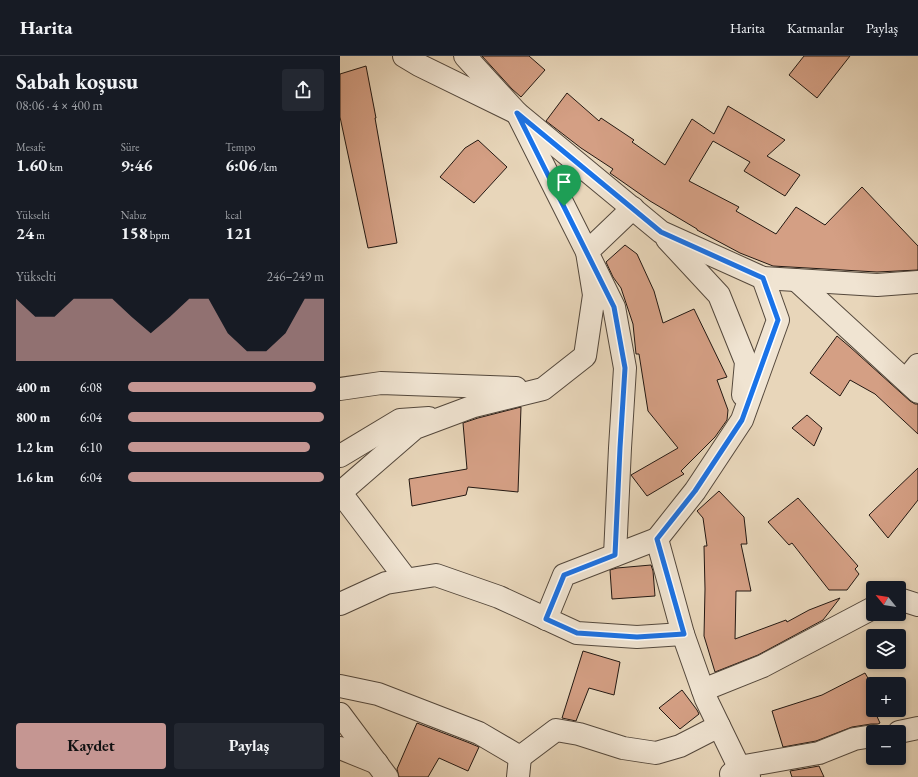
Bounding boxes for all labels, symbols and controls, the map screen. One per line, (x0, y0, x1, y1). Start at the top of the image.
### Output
text: Harita (20, 15, 72, 40)
text: Harita (730, 19, 765, 37)
text: Katmanlar (787, 19, 844, 37)
text: Paylaş (866, 19, 898, 37)
text: Sabah koşusu (16, 67, 138, 96)
button: share (282, 69, 324, 111)
text: 08:06 · 4 × 400 m (16, 97, 103, 114)
text: Mesafe (16, 140, 45, 154)
text: Süre (121, 140, 140, 154)
text: Tempo (225, 140, 256, 154)
text: 1.60 (16, 154, 47, 176)
text: 9:46 (121, 154, 152, 176)
text: 6:06 (225, 154, 257, 176)
text: km (47, 160, 63, 174)
text: /km (257, 160, 277, 174)
pin (547, 165, 581, 206)
icon: arrive (553, 171, 575, 193)
text: Yükselti (16, 208, 50, 222)
text: Nabız (121, 208, 146, 222)
text: kcal (225, 208, 242, 222)
text: 24 (16, 222, 34, 244)
text: 158 (121, 222, 148, 244)
text: 121 (225, 222, 252, 244)
text: m (34, 228, 45, 242)
text: bpm (148, 228, 170, 242)
text: Yükselti (16, 268, 56, 285)
text: 246–249 m (267, 268, 324, 285)
text: 400 m (16, 379, 50, 396)
text: 6:08 (80, 379, 102, 396)
text: 800 m (16, 409, 50, 426)
text: 6:04 (80, 409, 102, 426)
text: 1.2 km (16, 439, 54, 456)
text: 6:10 (80, 439, 102, 456)
text: 1.6 km (16, 469, 54, 486)
text: 6:04 (80, 469, 102, 486)
north arrow (866, 581, 906, 621)
map controls (866, 581, 906, 765)
button: layers (866, 629, 906, 669)
button: + (866, 677, 906, 717)
button: Kaydet (16, 723, 166, 769)
button: Paylaş (174, 723, 324, 769)
button: − (866, 725, 906, 765)

